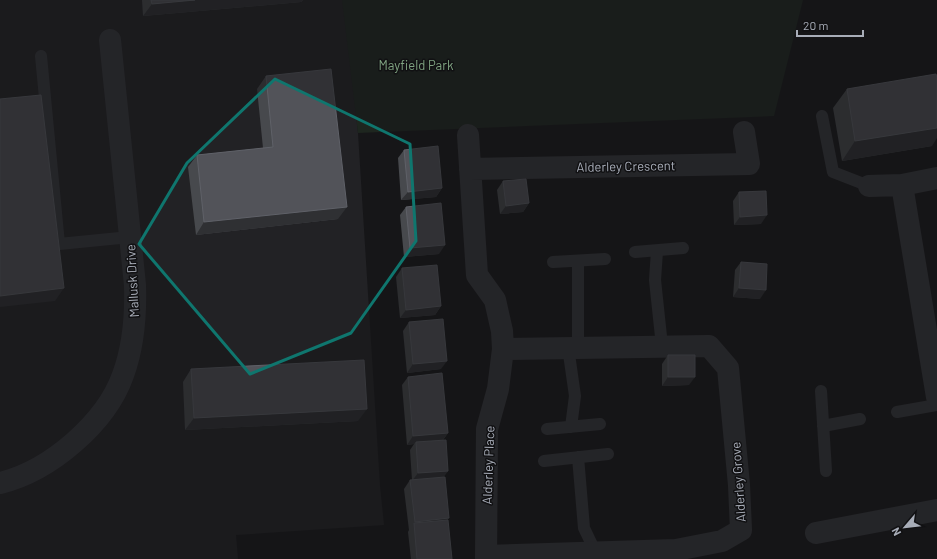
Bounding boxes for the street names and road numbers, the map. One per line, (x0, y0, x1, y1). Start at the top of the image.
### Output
street label: Alderley Crescent (576, 157, 676, 175)
street label: Mallusk Drive (122, 244, 142, 318)
street label: Alderley Place (479, 425, 497, 505)
street label: Alderley Grove (727, 441, 749, 523)

